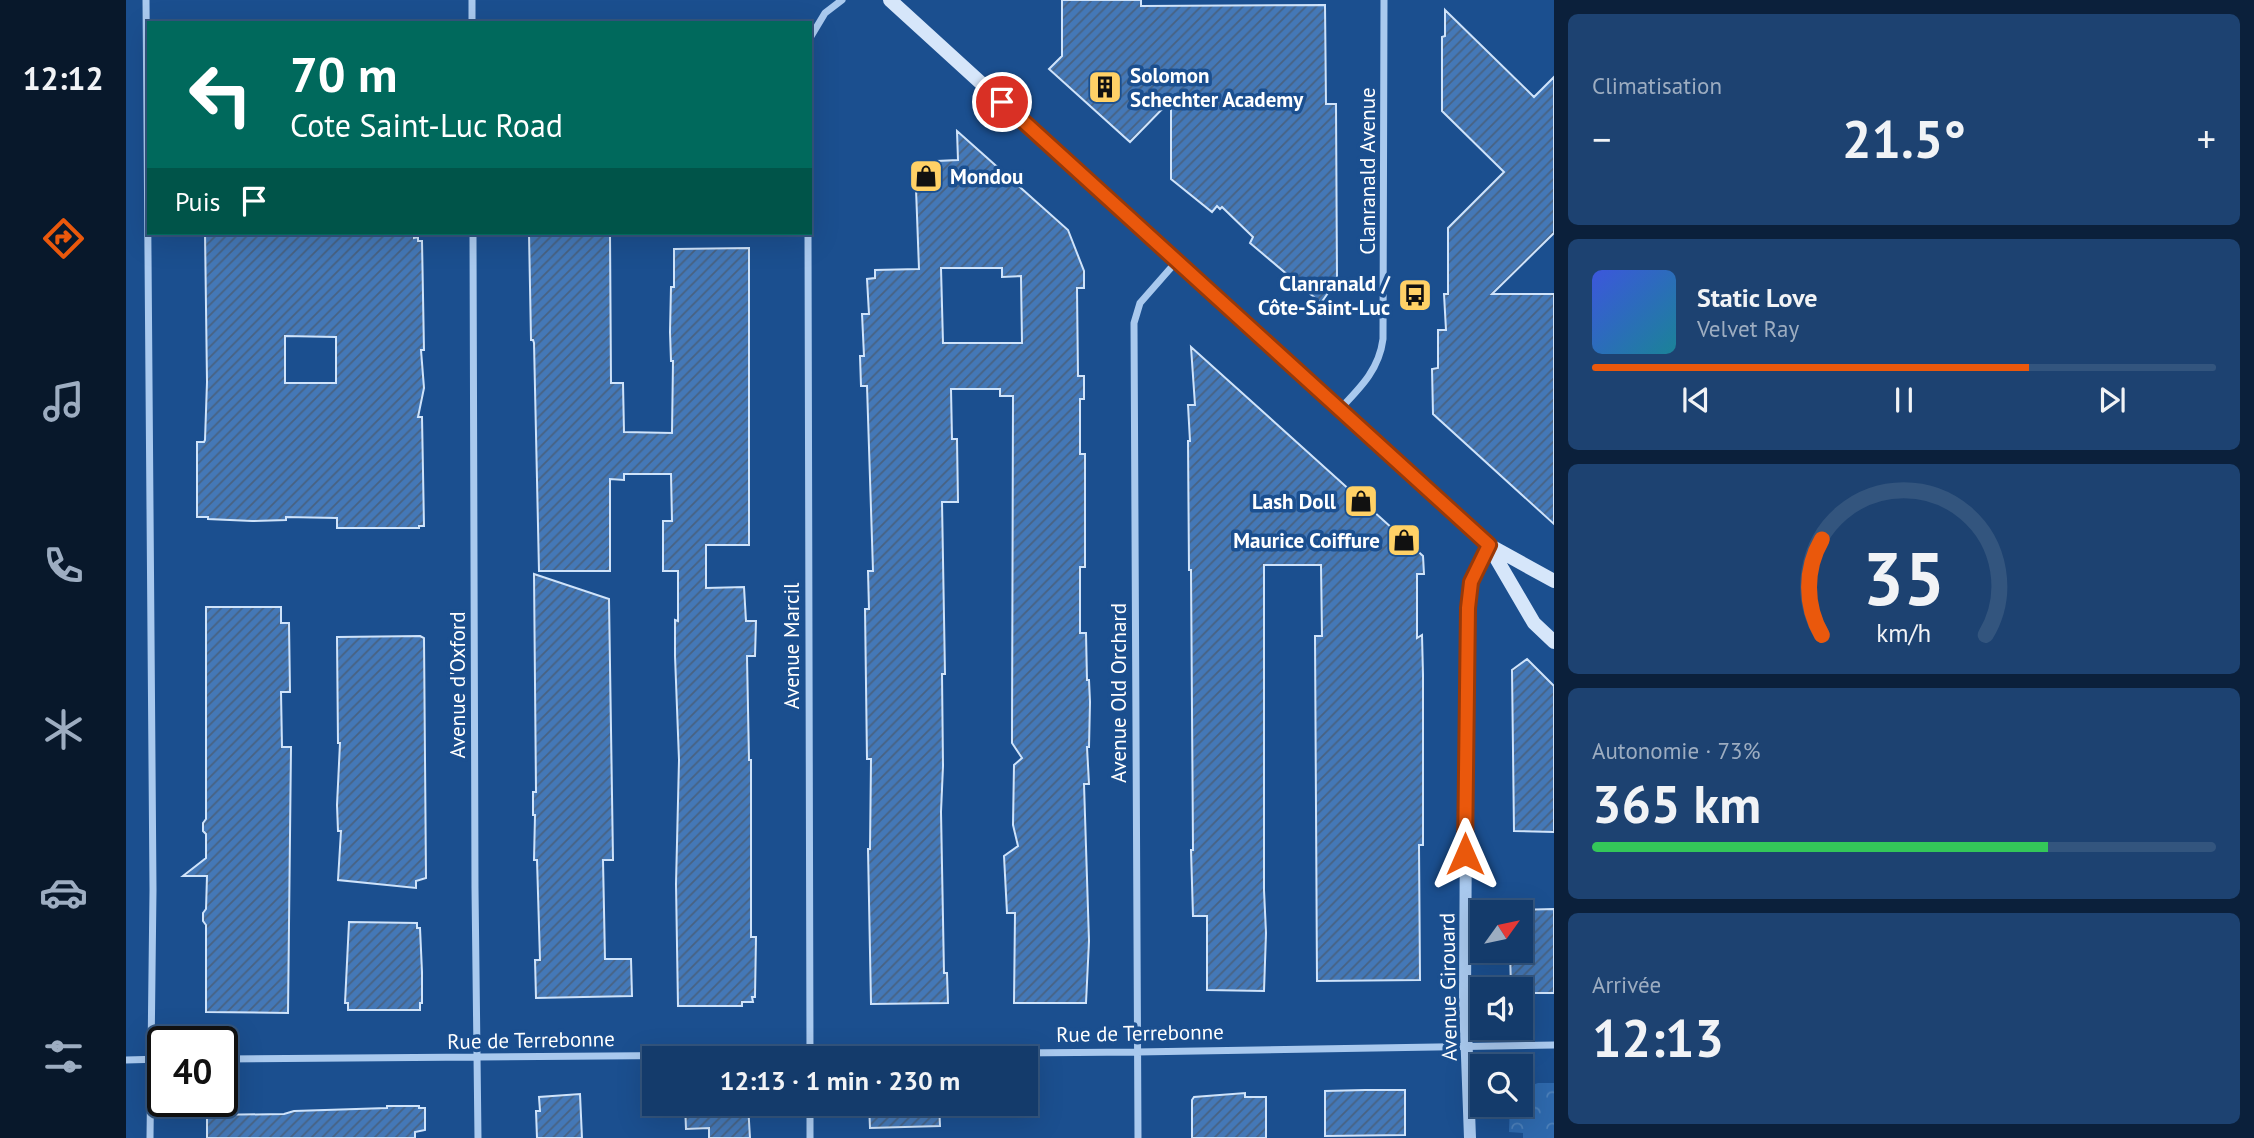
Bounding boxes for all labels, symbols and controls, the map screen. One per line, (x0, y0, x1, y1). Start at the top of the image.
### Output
text: 70 m (290, 42, 397, 106)
icon: left (175, 49, 266, 140)
text: 12:12 (22, 57, 104, 99)
place label: Solomon Schechter Academy (1130, 62, 1304, 113)
building icon: Solomon Schechter Academy (1086, 68, 1124, 106)
text: Climatisation (1592, 71, 1722, 100)
pin (972, 72, 1032, 132)
icon: arrive (983, 83, 1021, 121)
street label: Clanranald Avenue (1354, 87, 1381, 255)
text: Cote Saint-Luc Road (290, 104, 563, 146)
text: 21.5° (1842, 105, 1966, 172)
text: − (1592, 114, 1611, 163)
text: + (2197, 114, 2216, 163)
shop icon: Mondou (907, 157, 945, 195)
place label: Mondou (950, 163, 1023, 190)
icon: arrive (235, 182, 273, 220)
text: Puis (175, 185, 221, 218)
icon: directions (39, 214, 88, 263)
place label: Clanranald / Côte-Saint-Luc (1258, 270, 1391, 321)
bus stop icon: Clanranald / Côte-Saint-Luc (1396, 276, 1434, 314)
text: Static Love (1697, 281, 1818, 314)
text: Velvet Ray (1697, 314, 1799, 343)
icon: music (39, 377, 88, 426)
icon: previous (1677, 381, 1715, 419)
icon: pause (1885, 381, 1923, 419)
icon: next (2093, 381, 2131, 419)
shop icon: Lash Doll (1342, 482, 1380, 520)
place label: Lash Doll (1252, 488, 1337, 515)
shop icon: Maurice Coiffure (1385, 521, 1423, 559)
place label: Maurice Coiffure (1233, 527, 1380, 554)
text: 35 (1863, 531, 1945, 625)
icon: phone (39, 541, 88, 590)
street label: Avenue Marcil (778, 583, 805, 709)
street label: Avenue Old Orchard (1105, 603, 1132, 783)
street label: Avenue d'Oxford (444, 612, 471, 758)
text: km/h (1877, 617, 1931, 649)
icon: climate (39, 705, 88, 754)
text: Autonomie · 73% (1592, 736, 1760, 765)
text: 365 km (1592, 770, 1761, 837)
position arrow (1428, 817, 1502, 891)
icon: car (39, 868, 88, 917)
north arrow (1470, 900, 1533, 962)
map controls (1470, 900, 1533, 1117)
street label: Avenue Girouard (1433, 913, 1463, 1061)
text: Arrivée (1592, 970, 1661, 999)
button: sound (1470, 977, 1533, 1040)
text: 12:13 (1592, 1004, 1724, 1071)
street label: Rue de Terrebonne (1056, 1018, 1224, 1048)
street label: Rue de Terrebonne (447, 1025, 615, 1055)
speed limit sign: 40 (147, 1026, 238, 1117)
icon: filters (39, 1032, 88, 1081)
button: search (1470, 1054, 1533, 1117)
text: 12:13 · 1 min · 230 m (720, 1064, 960, 1097)

